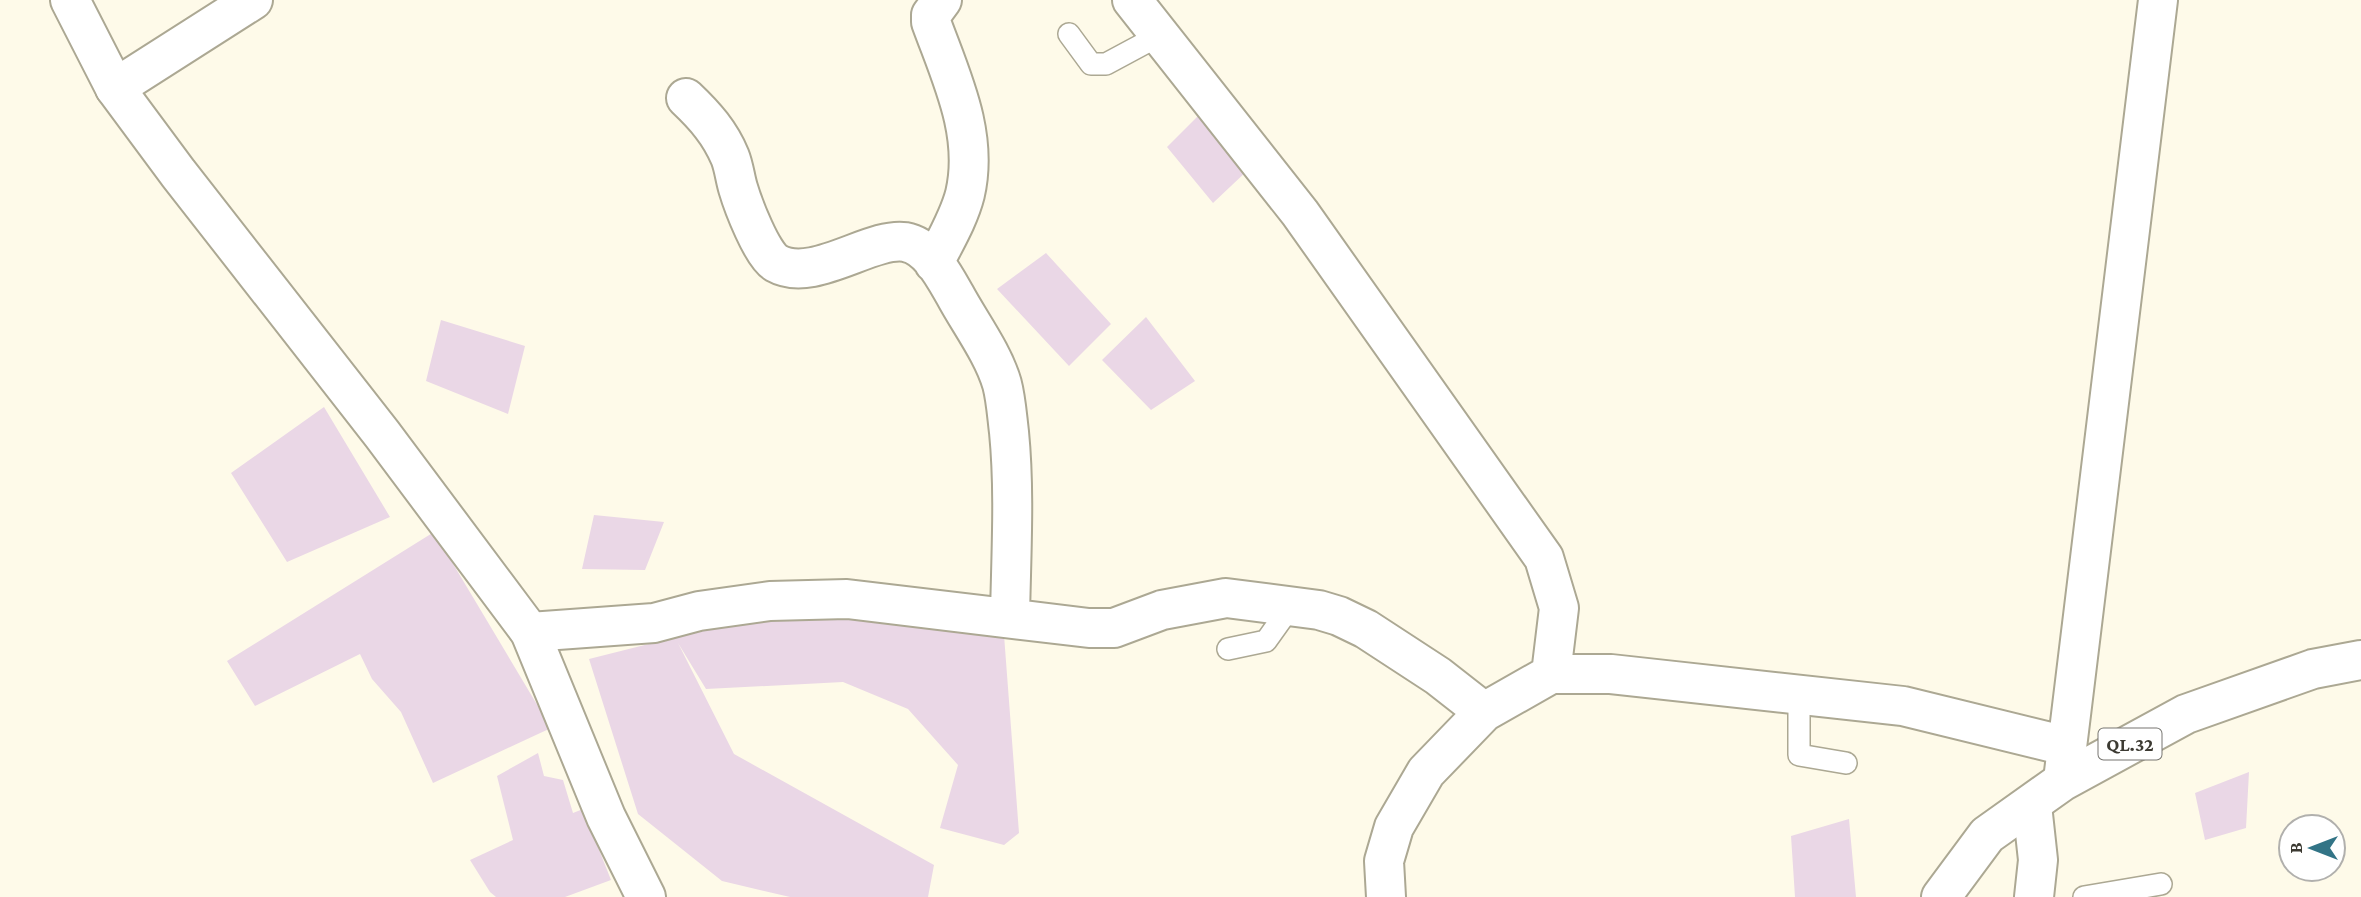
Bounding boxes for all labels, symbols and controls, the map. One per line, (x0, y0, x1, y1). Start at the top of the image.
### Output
road number: QL.32 (2098, 729, 2162, 760)
north arrow (2277, 813, 2347, 883)
text: B (2285, 842, 2306, 854)

